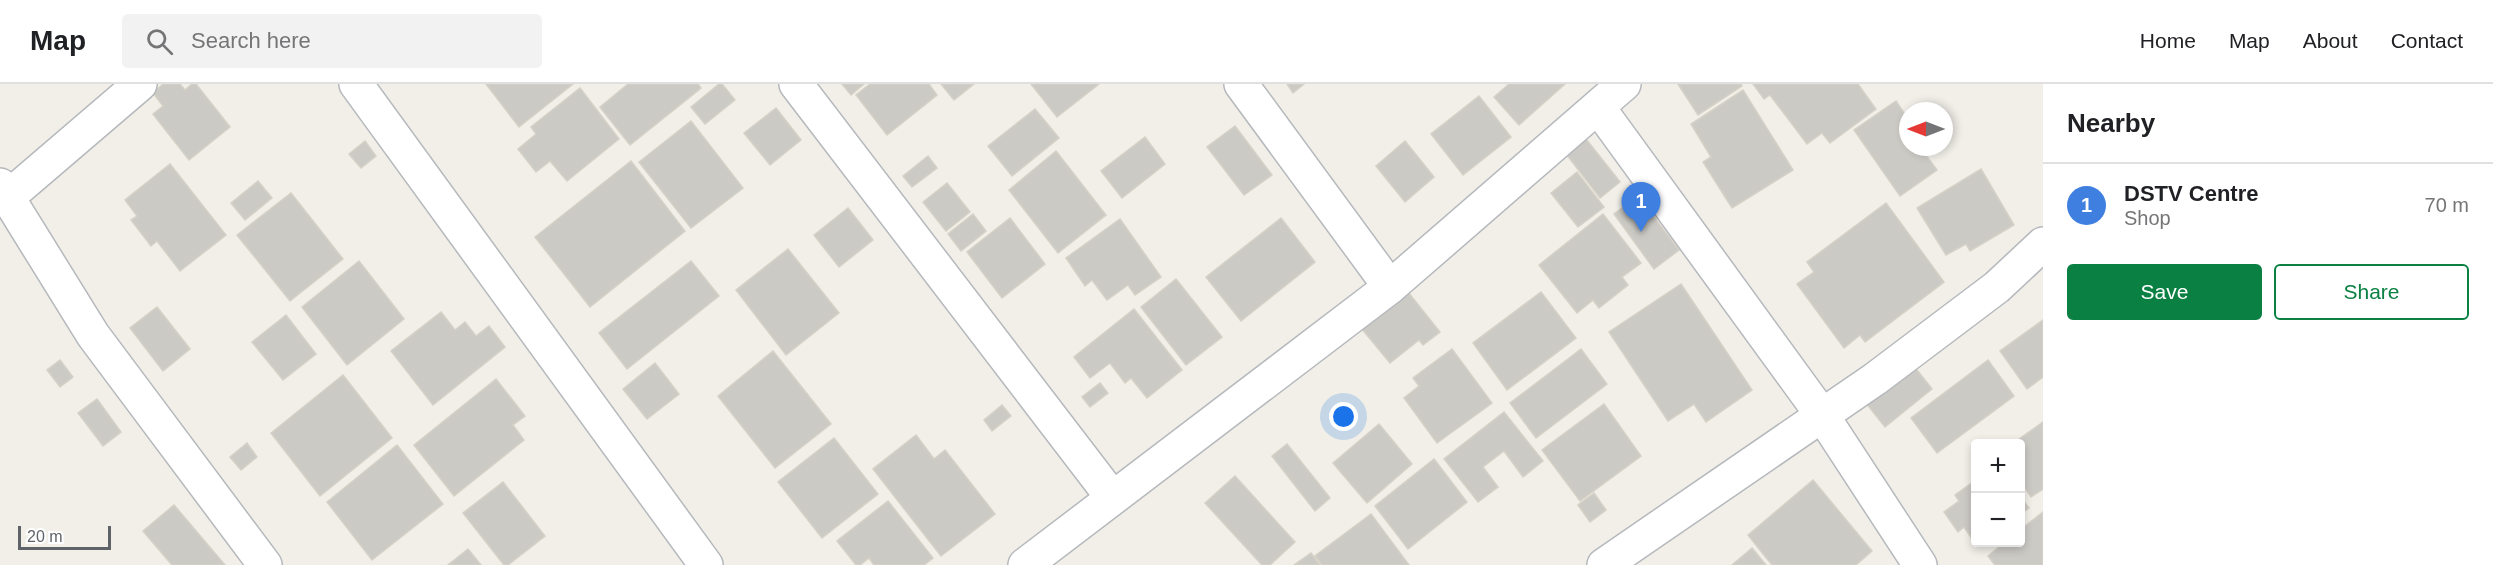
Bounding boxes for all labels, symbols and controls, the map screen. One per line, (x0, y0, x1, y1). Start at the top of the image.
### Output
search box (122, 14, 542, 68)
text: Map (30, 25, 86, 56)
icon: search (143, 25, 176, 58)
text: Search here (191, 28, 311, 53)
text: Home (2140, 29, 2196, 52)
text: Map (2229, 29, 2270, 52)
text: About (2303, 29, 2358, 52)
text: Contact (2391, 29, 2463, 52)
north arrow (1899, 102, 1953, 156)
text: Nearby (2067, 108, 2155, 138)
text: DSTV Centre (2124, 181, 2258, 206)
pin: 1 (1622, 182, 1660, 232)
text: 1 (2081, 194, 2092, 216)
text: 70 m (2425, 194, 2469, 216)
text: Shop (2124, 207, 2171, 229)
button: Save (2067, 264, 2262, 320)
button: Share (2274, 264, 2469, 320)
your location (1329, 402, 1358, 431)
map controls (1971, 439, 2025, 547)
button: + (1971, 439, 2025, 493)
button: − (1971, 493, 2025, 547)
scale bar (18, 523, 111, 550)
text: 20 m (27, 528, 63, 545)

